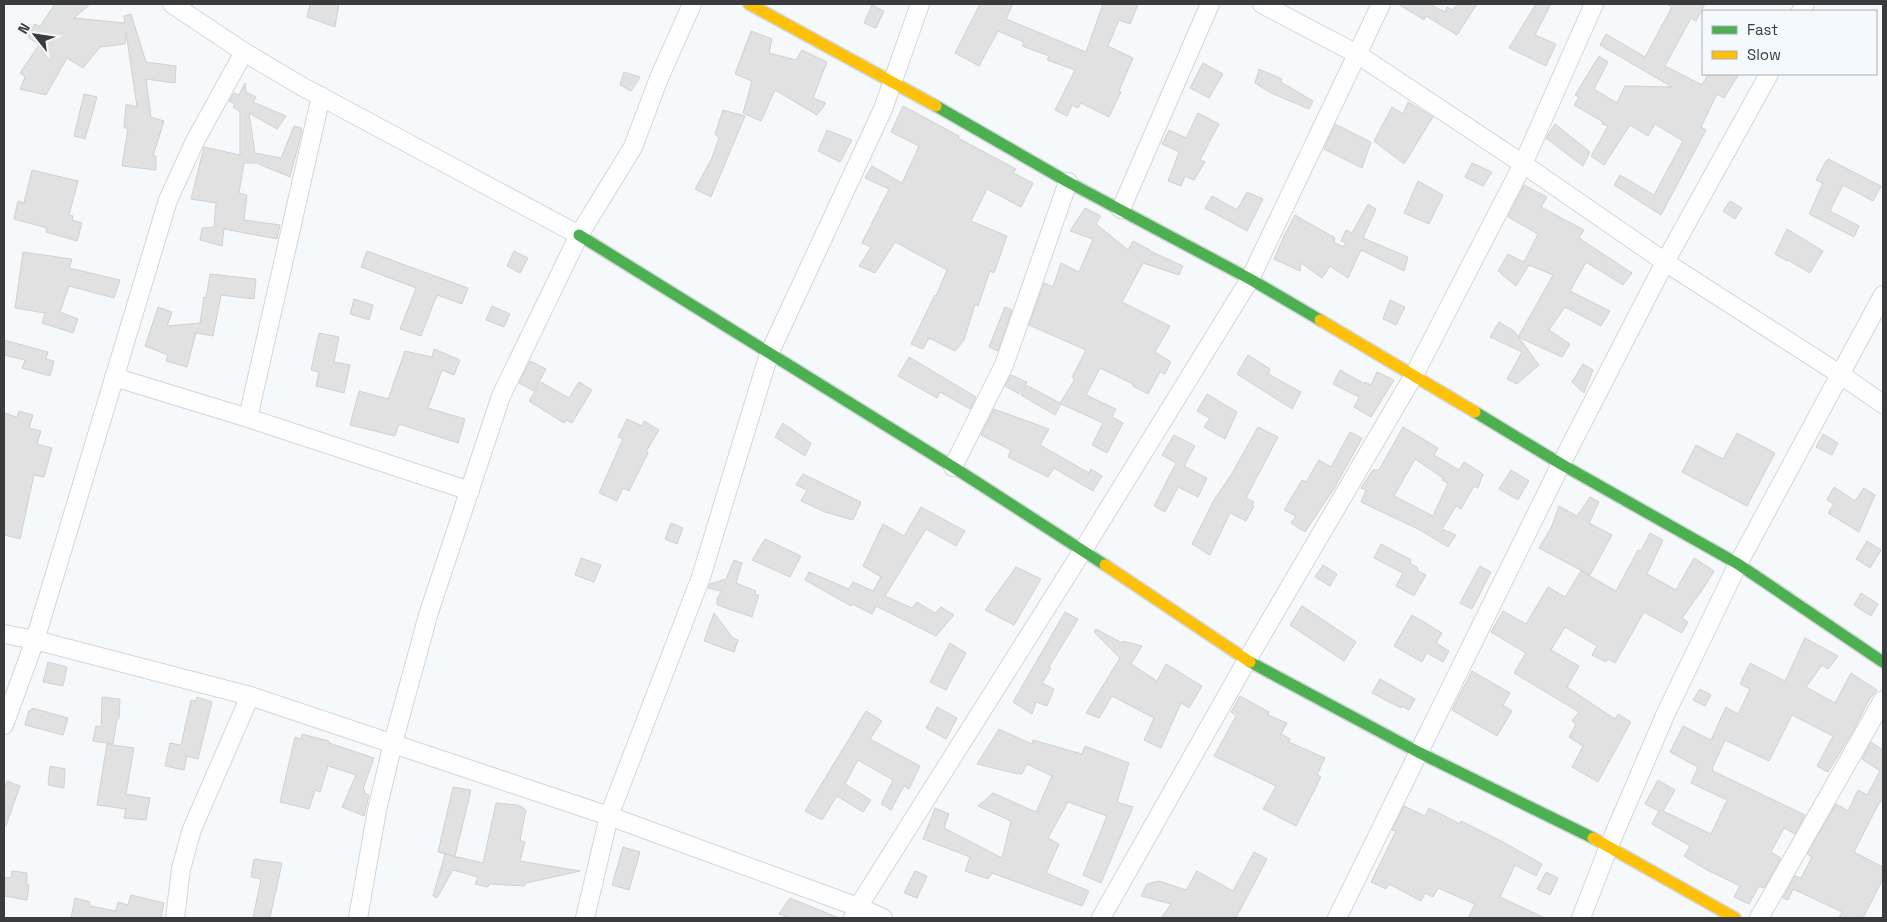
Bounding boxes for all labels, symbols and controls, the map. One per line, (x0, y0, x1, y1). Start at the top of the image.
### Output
north arrow (10, 10, 60, 60)
legend (1702, 10, 1877, 75)
text: N (14, 20, 34, 37)
text: Fast (1747, 20, 1778, 39)
text: Slow (1747, 45, 1781, 64)

